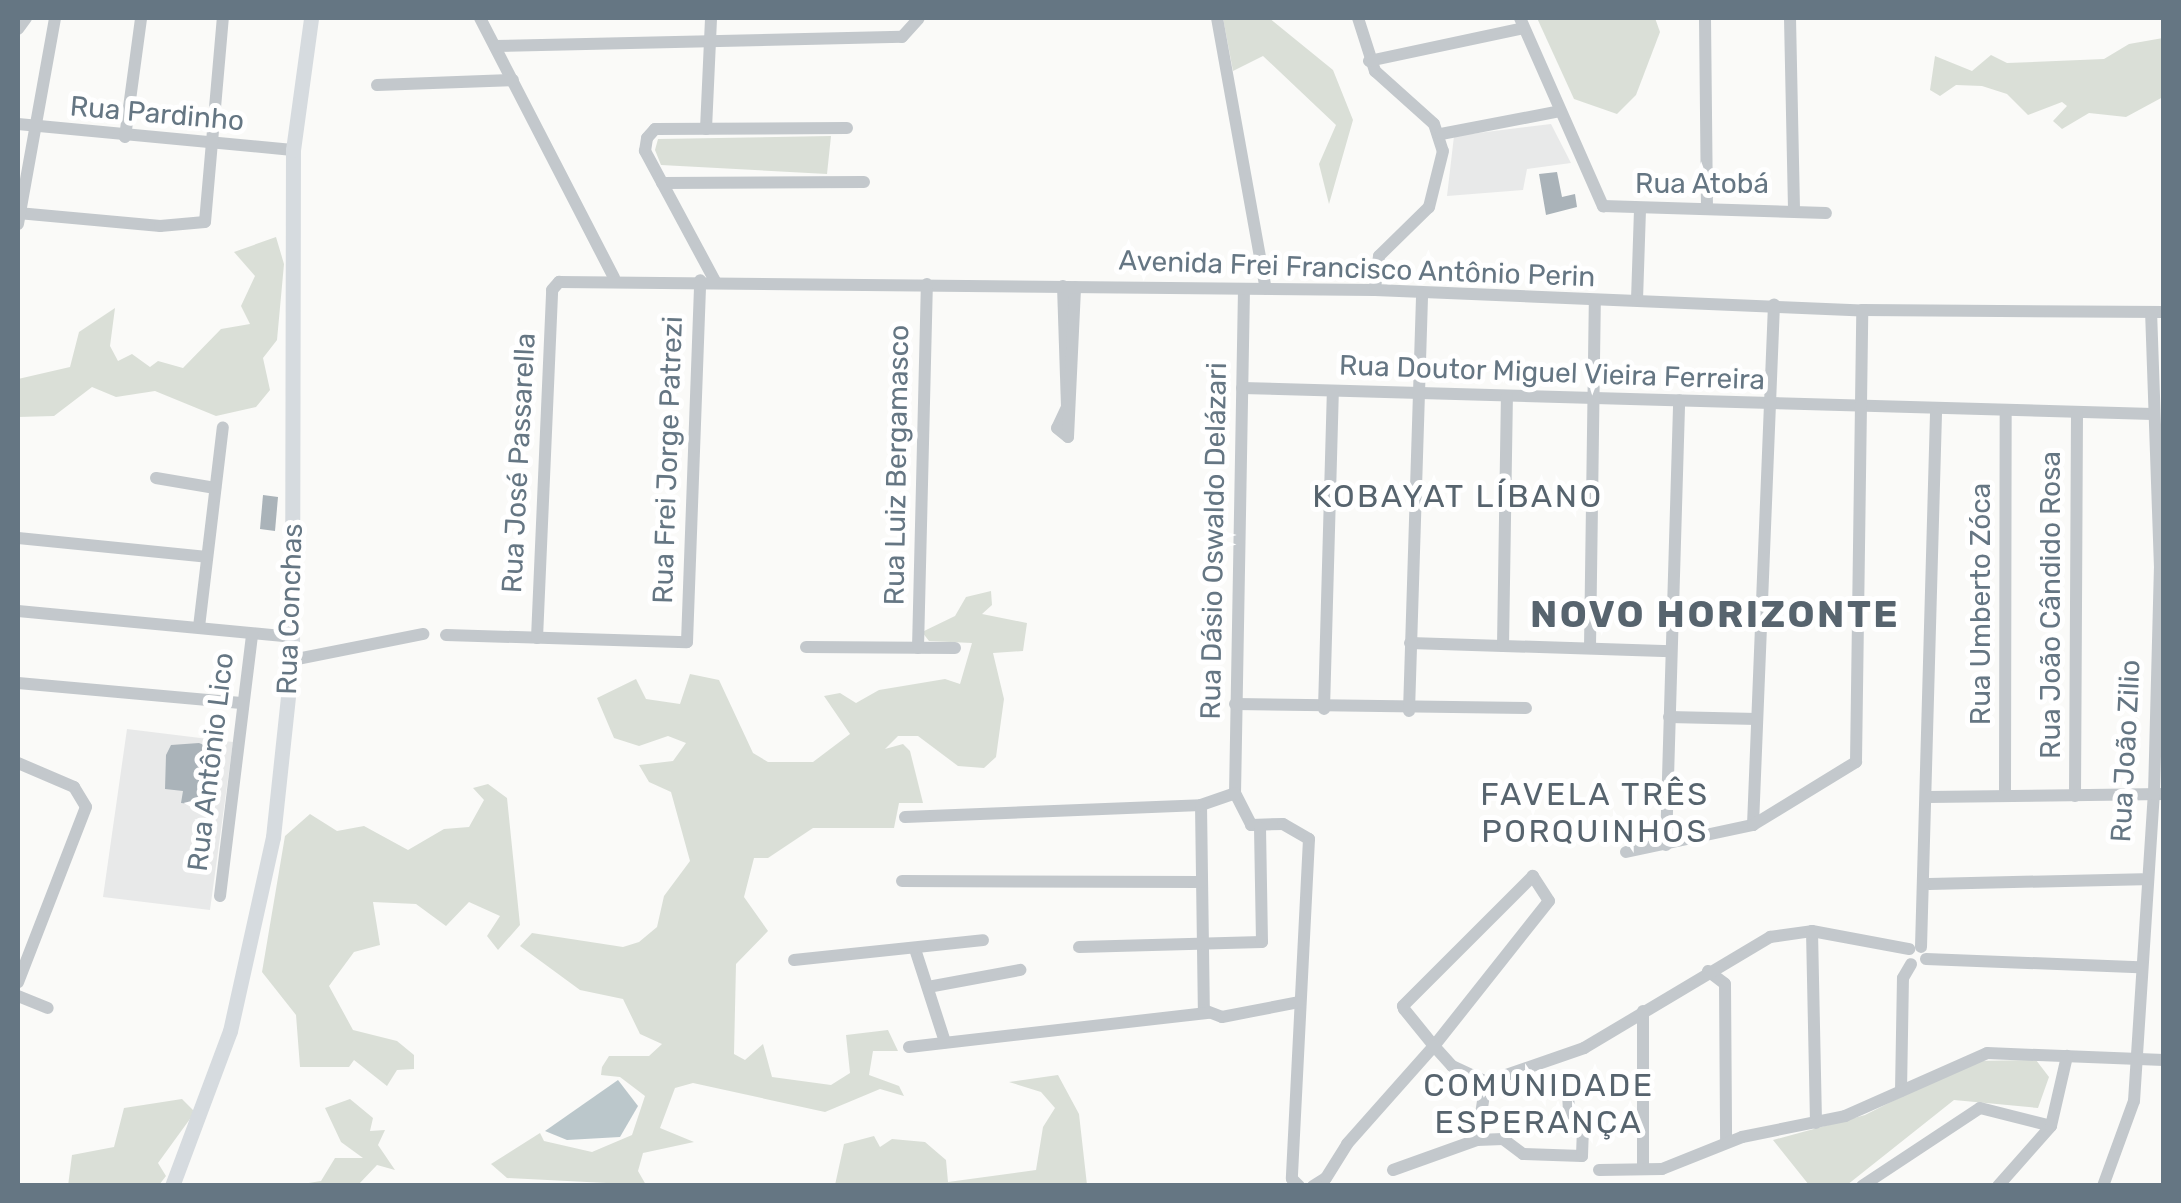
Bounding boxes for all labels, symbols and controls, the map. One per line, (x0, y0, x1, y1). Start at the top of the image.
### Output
street label: Rua Pardinho (69, 90, 245, 138)
street label: Rua Atobá (1635, 167, 1769, 201)
street label: Avenida Frei Francisco Antônio Perin (1118, 244, 1596, 294)
street label: Rua Frei Jorge Patrezi (646, 316, 690, 604)
street label: Rua Luiz Bergamasco (878, 324, 916, 606)
street label: Rua José Passarella (495, 332, 543, 594)
street label: Rua Doutor Miguel Vieira Ferreira (1338, 349, 1766, 397)
street label: Rua Dásio Oswaldo Delázari (1194, 362, 1234, 720)
street label: Rua João Cândido Rosa (2034, 451, 2068, 759)
district label: KOBAYAT LÍBANO (1312, 477, 1604, 515)
street label: Rua Umberto Zóca (1964, 483, 1998, 725)
street label: Rua Conchas (270, 523, 310, 695)
district label: NOVO HORIZONTE (1530, 592, 1900, 638)
street label: Rua Antônio Lico (181, 650, 241, 874)
street label: Rua João Zilio (2104, 659, 2148, 843)
district label: FAVELA TRÊS PORQUINHOS (1479, 776, 1711, 851)
district label: COMUNIDADE ESPERANÇA (1423, 1067, 1655, 1142)

